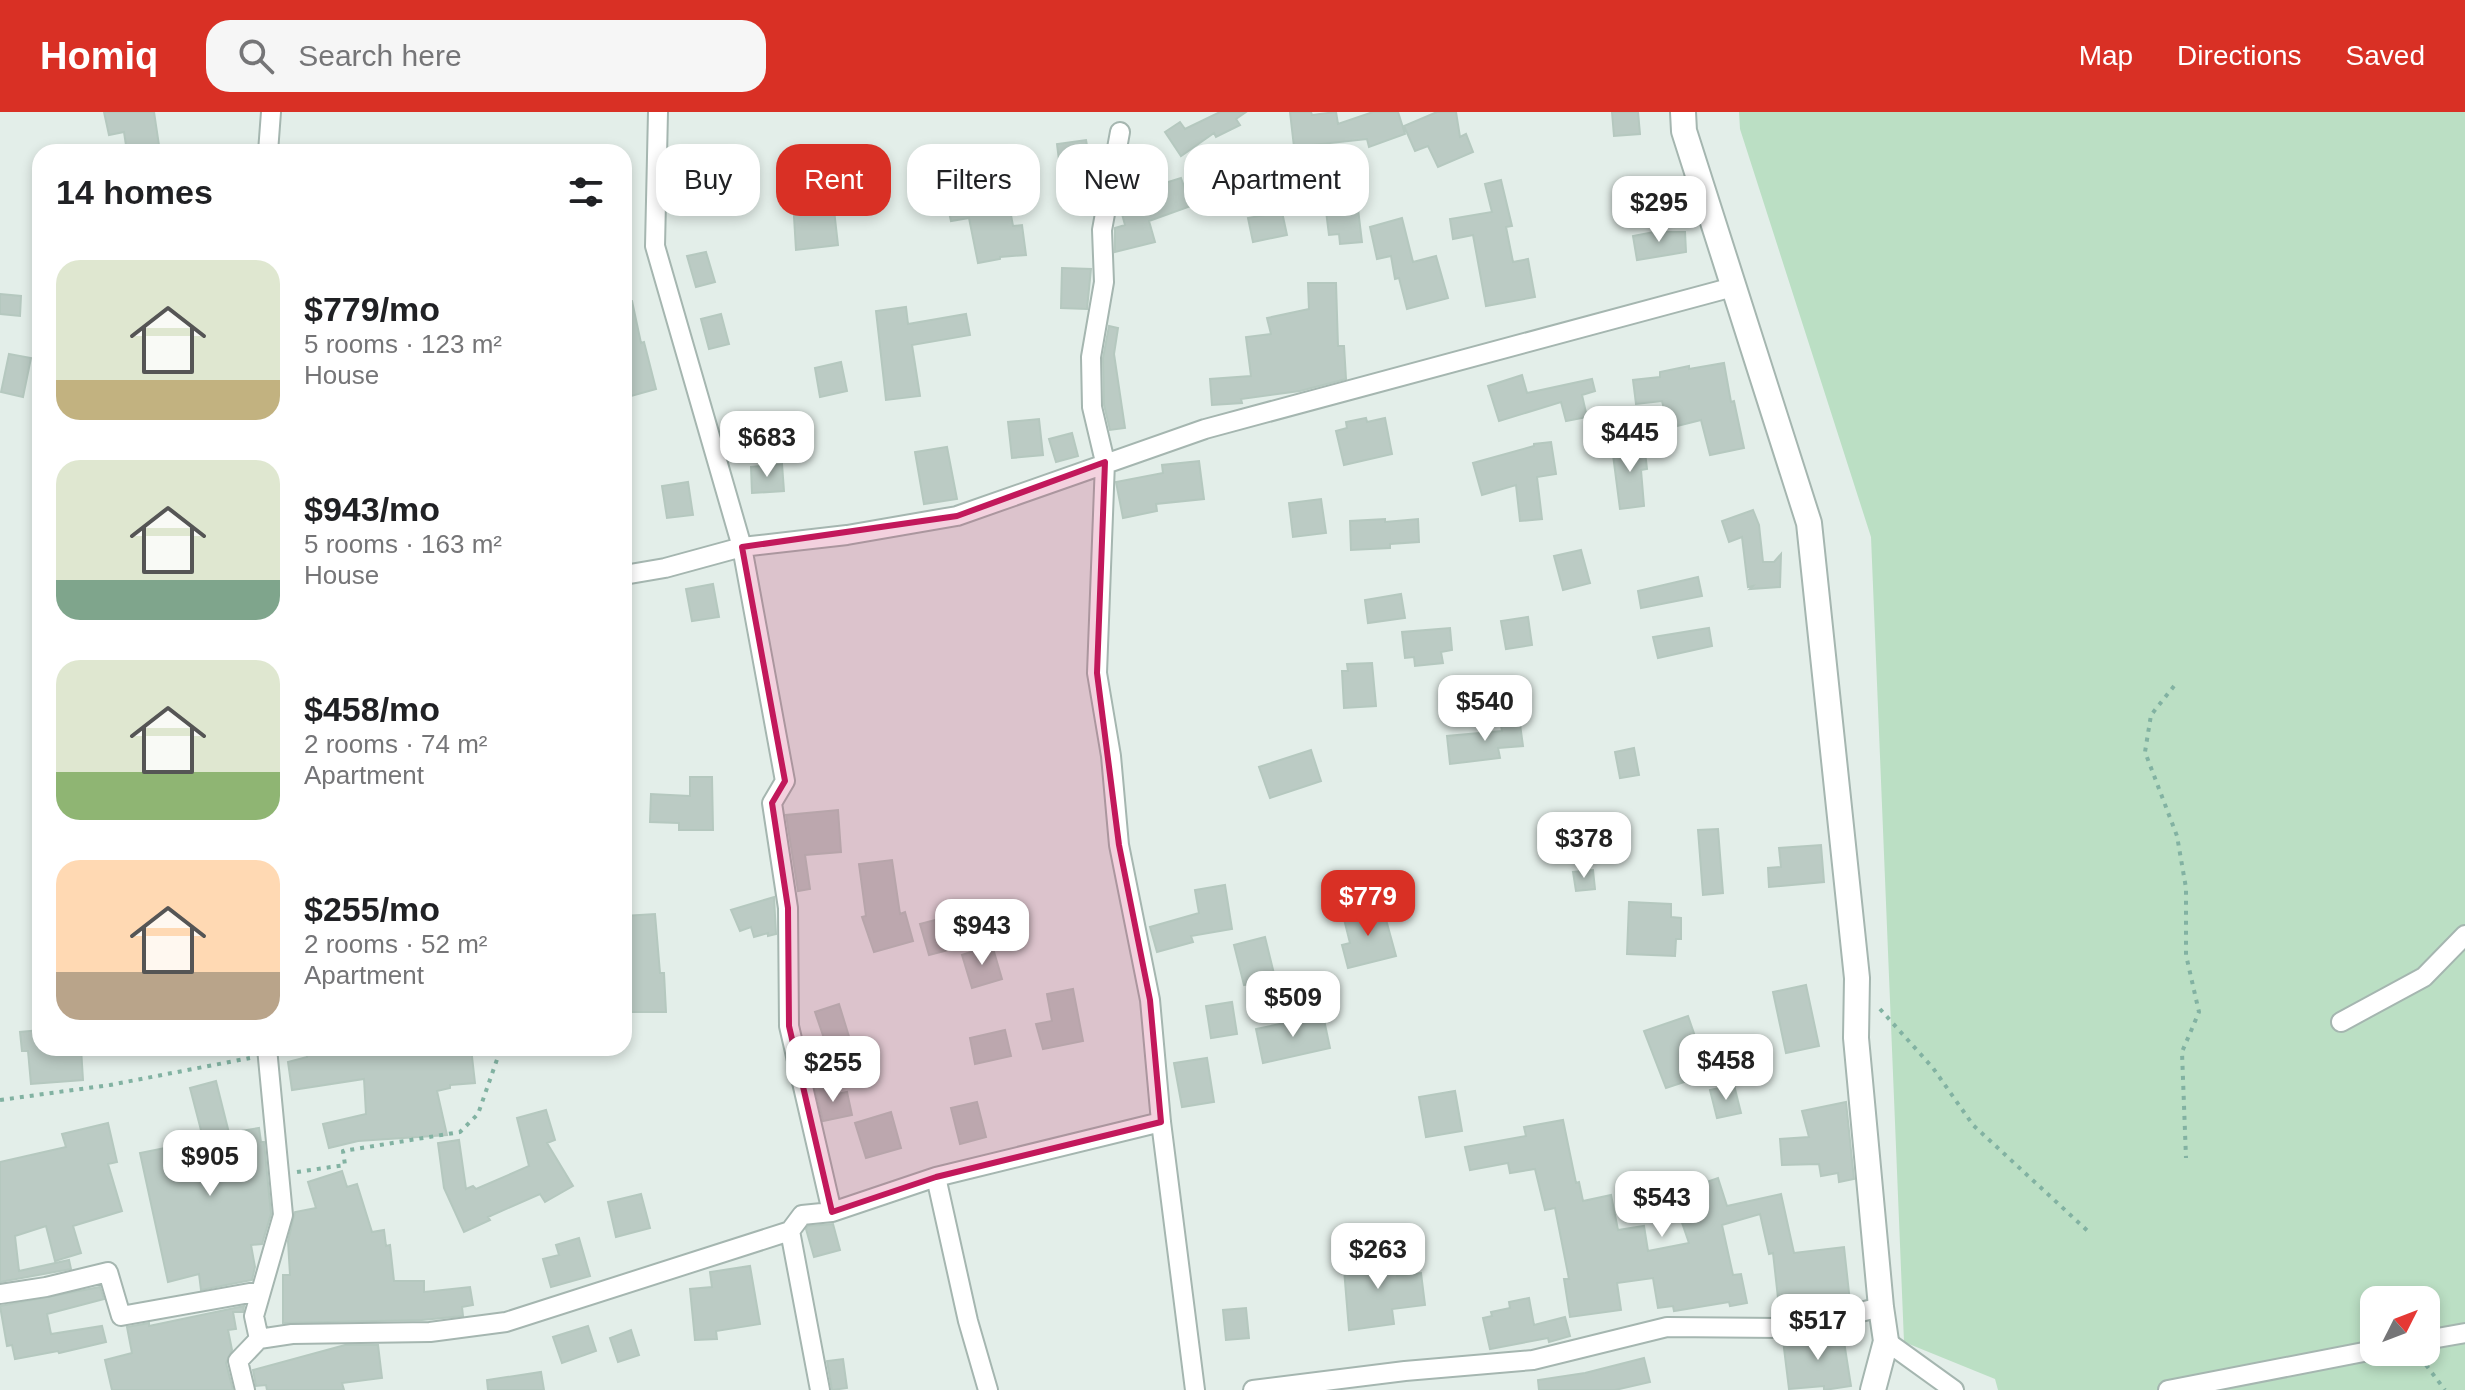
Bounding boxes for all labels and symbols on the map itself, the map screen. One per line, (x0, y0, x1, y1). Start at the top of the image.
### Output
pin: $295 (1612, 176, 1706, 244)
pin: $445 (1583, 406, 1677, 474)
pin: $683 (720, 411, 814, 479)
pin: $540 (1438, 675, 1532, 743)
pin: $378 (1537, 812, 1631, 880)
pin: $779 (1321, 870, 1415, 938)
pin: $943 (935, 899, 1029, 967)
pin: $509 (1246, 971, 1340, 1039)
pin: $458 (1679, 1034, 1773, 1102)
pin: $255 (786, 1036, 880, 1104)
pin: $905 (163, 1130, 257, 1198)
pin: $543 (1615, 1171, 1709, 1239)
pin: $263 (1331, 1223, 1425, 1291)
north arrow (2360, 1286, 2440, 1366)
pin: $517 (1771, 1294, 1865, 1362)

